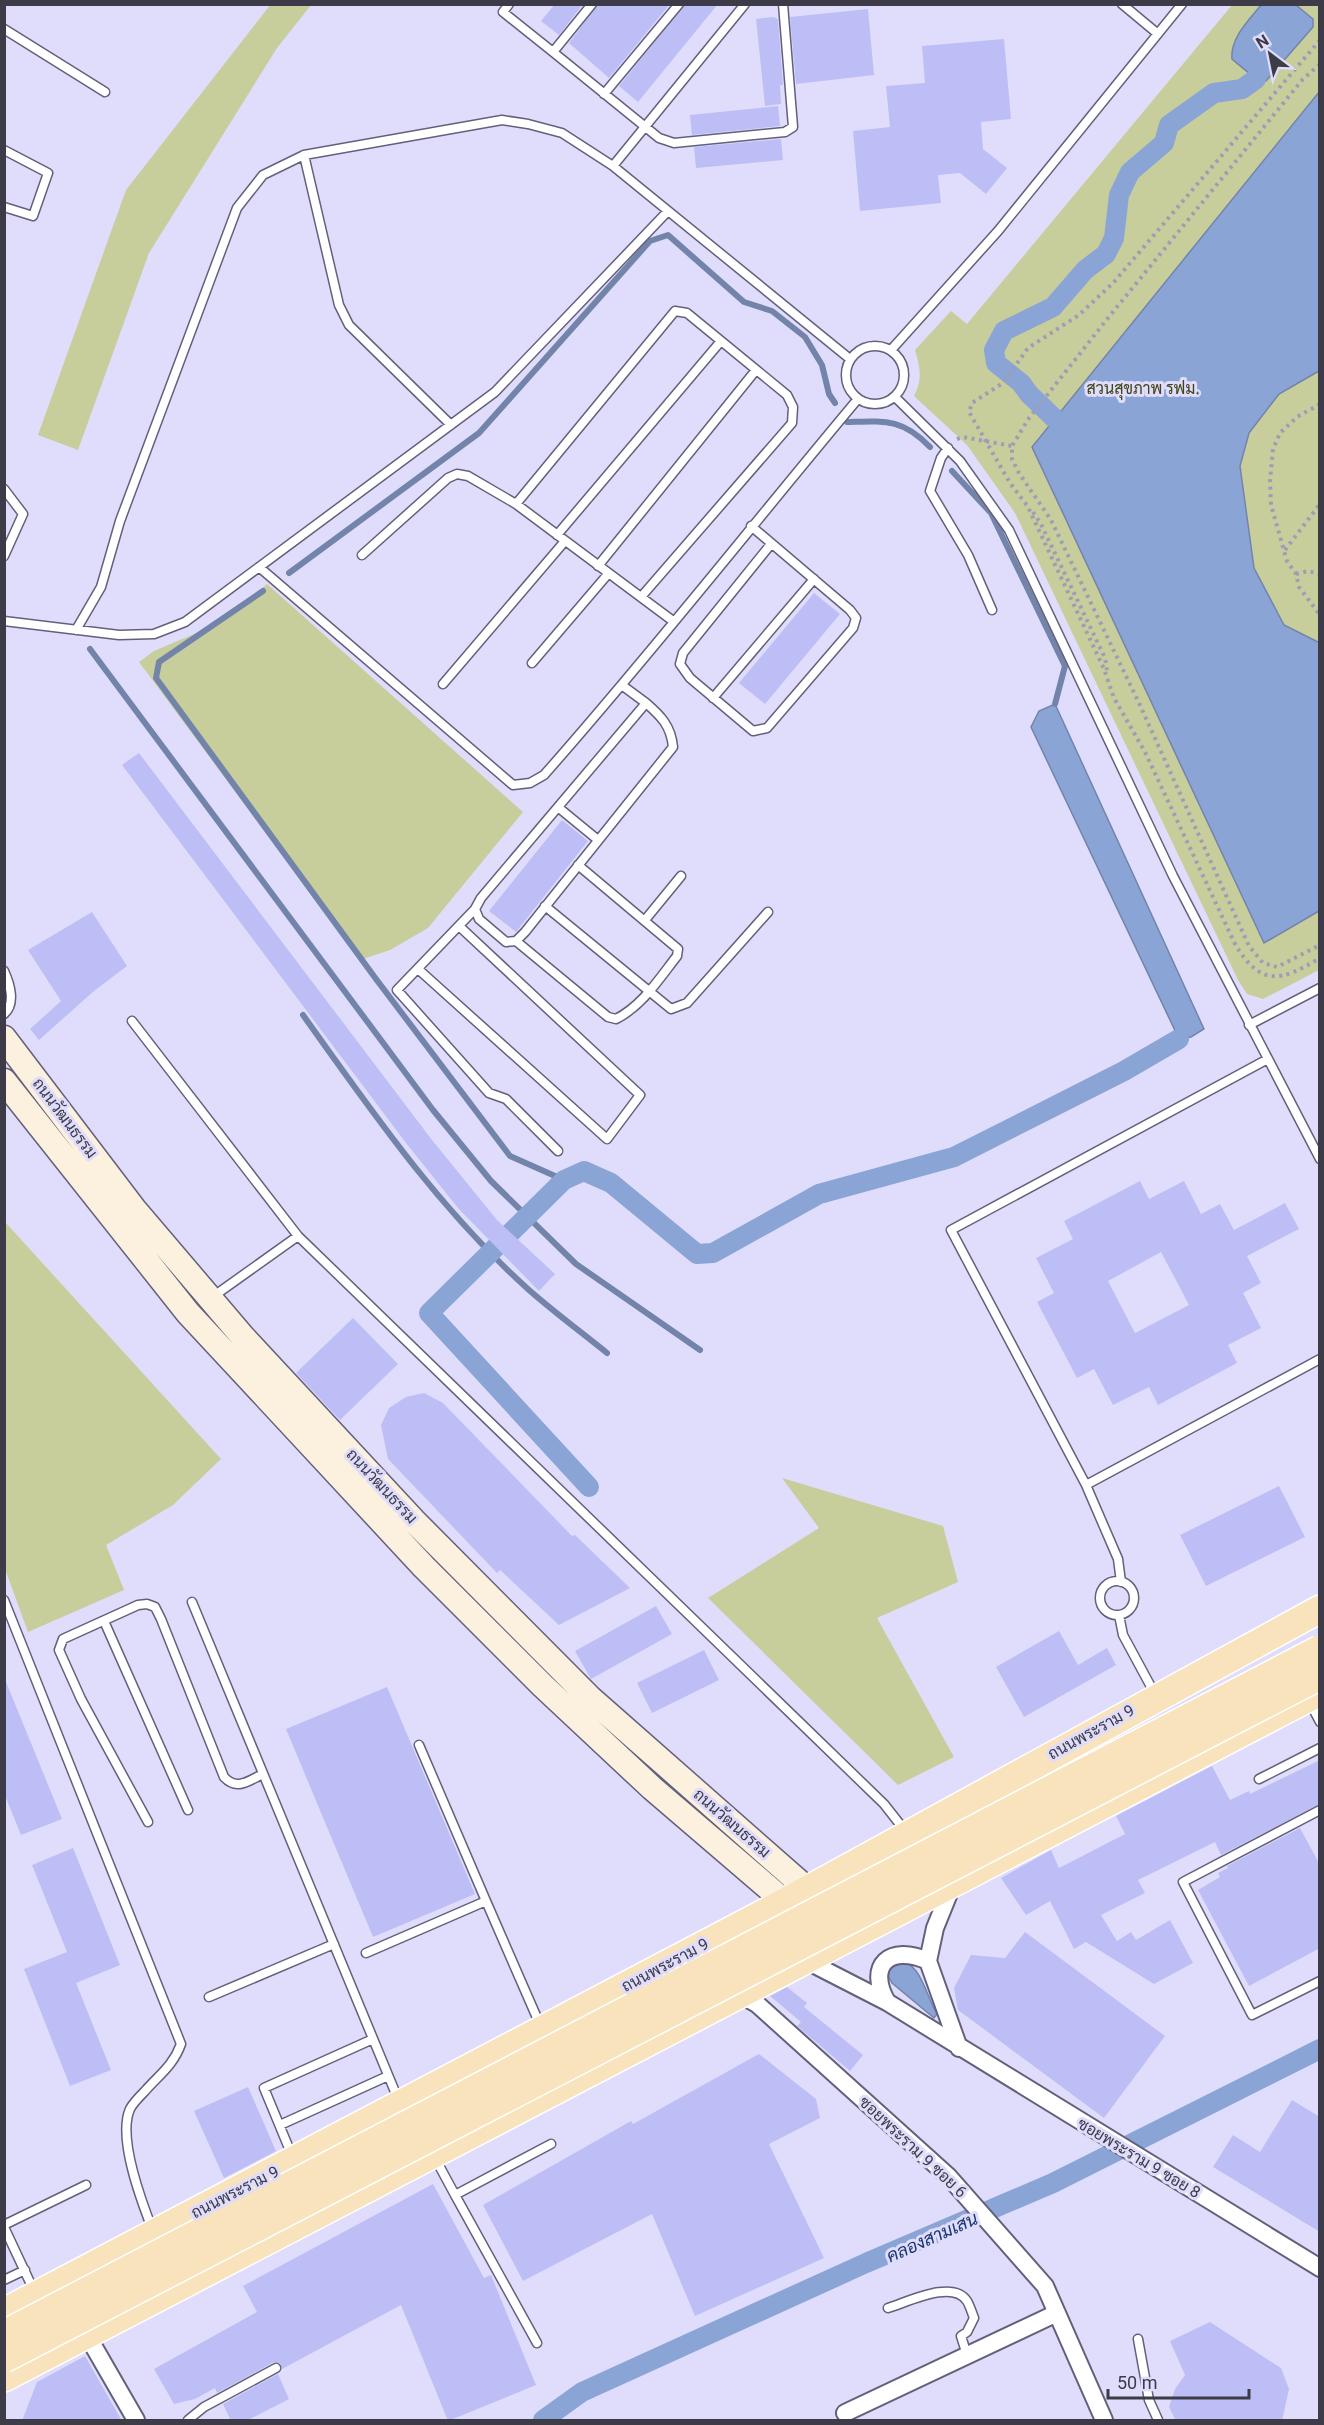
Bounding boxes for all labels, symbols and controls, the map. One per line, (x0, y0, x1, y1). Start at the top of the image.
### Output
north arrow (1240, 24, 1300, 84)
text: N (1252, 31, 1272, 53)
park label: สวนสุขภาพ รฟม. (1087, 379, 1199, 400)
street label: ถนนวัฒนธรรม (29, 1074, 102, 1162)
street label: ถนนวัฒนธรรม (343, 1444, 422, 1527)
street label: ถนนพระราม 9 (1045, 1700, 1137, 1764)
street label: ถนนวัฒนธรรม (690, 1784, 775, 1861)
street label: ถนนพระราม 9 (618, 1934, 712, 1996)
street label: ซอยพระราม 9 ซอย 6 (855, 2092, 971, 2202)
street label: ซอยพระราม 9 ซอย 8 (1074, 2114, 1204, 2202)
street label: ถนนพระราม 9 (188, 2162, 282, 2222)
water label: คลองสามเสน (883, 2207, 981, 2266)
scale bar (1108, 2362, 1249, 2400)
text: 50 m (1117, 2372, 1157, 2393)

